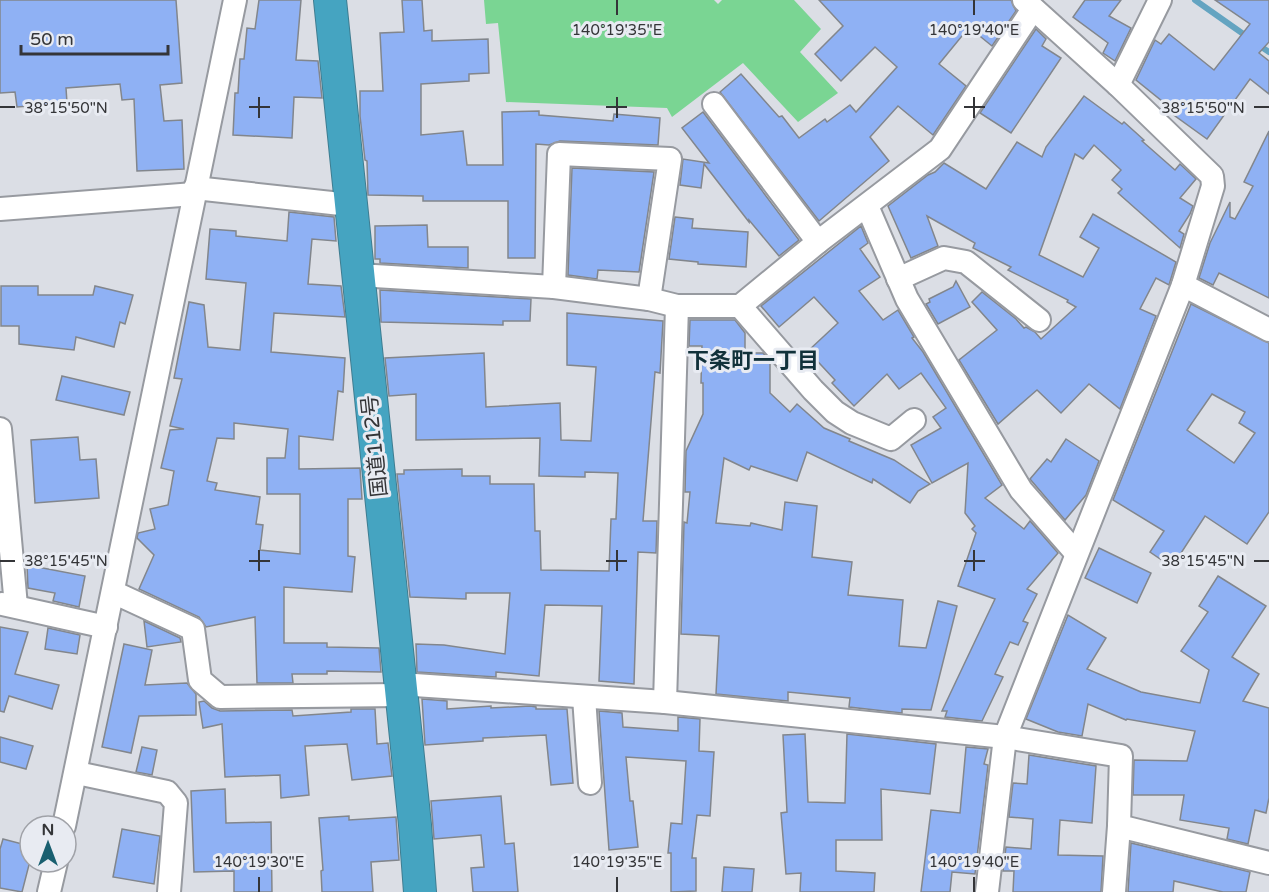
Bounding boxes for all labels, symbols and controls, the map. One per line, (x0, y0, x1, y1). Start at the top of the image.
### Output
scale bar (21, 18, 168, 56)
text: 140°19'35"E (572, 21, 662, 39)
text: 140°19'40"E (929, 21, 1019, 39)
text: 50 m (30, 28, 74, 50)
text: 38°15'50"N (24, 99, 108, 117)
text: 38°15'50"N (1161, 99, 1245, 117)
district label: 下条町一丁目 (687, 348, 819, 374)
street label: 国道112号 (357, 394, 393, 498)
text: 38°15'45"N (24, 552, 108, 570)
text: 38°15'45"N (1161, 552, 1245, 570)
north arrow (18, 814, 78, 874)
text: N (42, 820, 54, 840)
text: 140°19'30"E (214, 853, 304, 871)
text: 140°19'35"E (572, 853, 662, 871)
text: 140°19'40"E (929, 853, 1019, 871)

